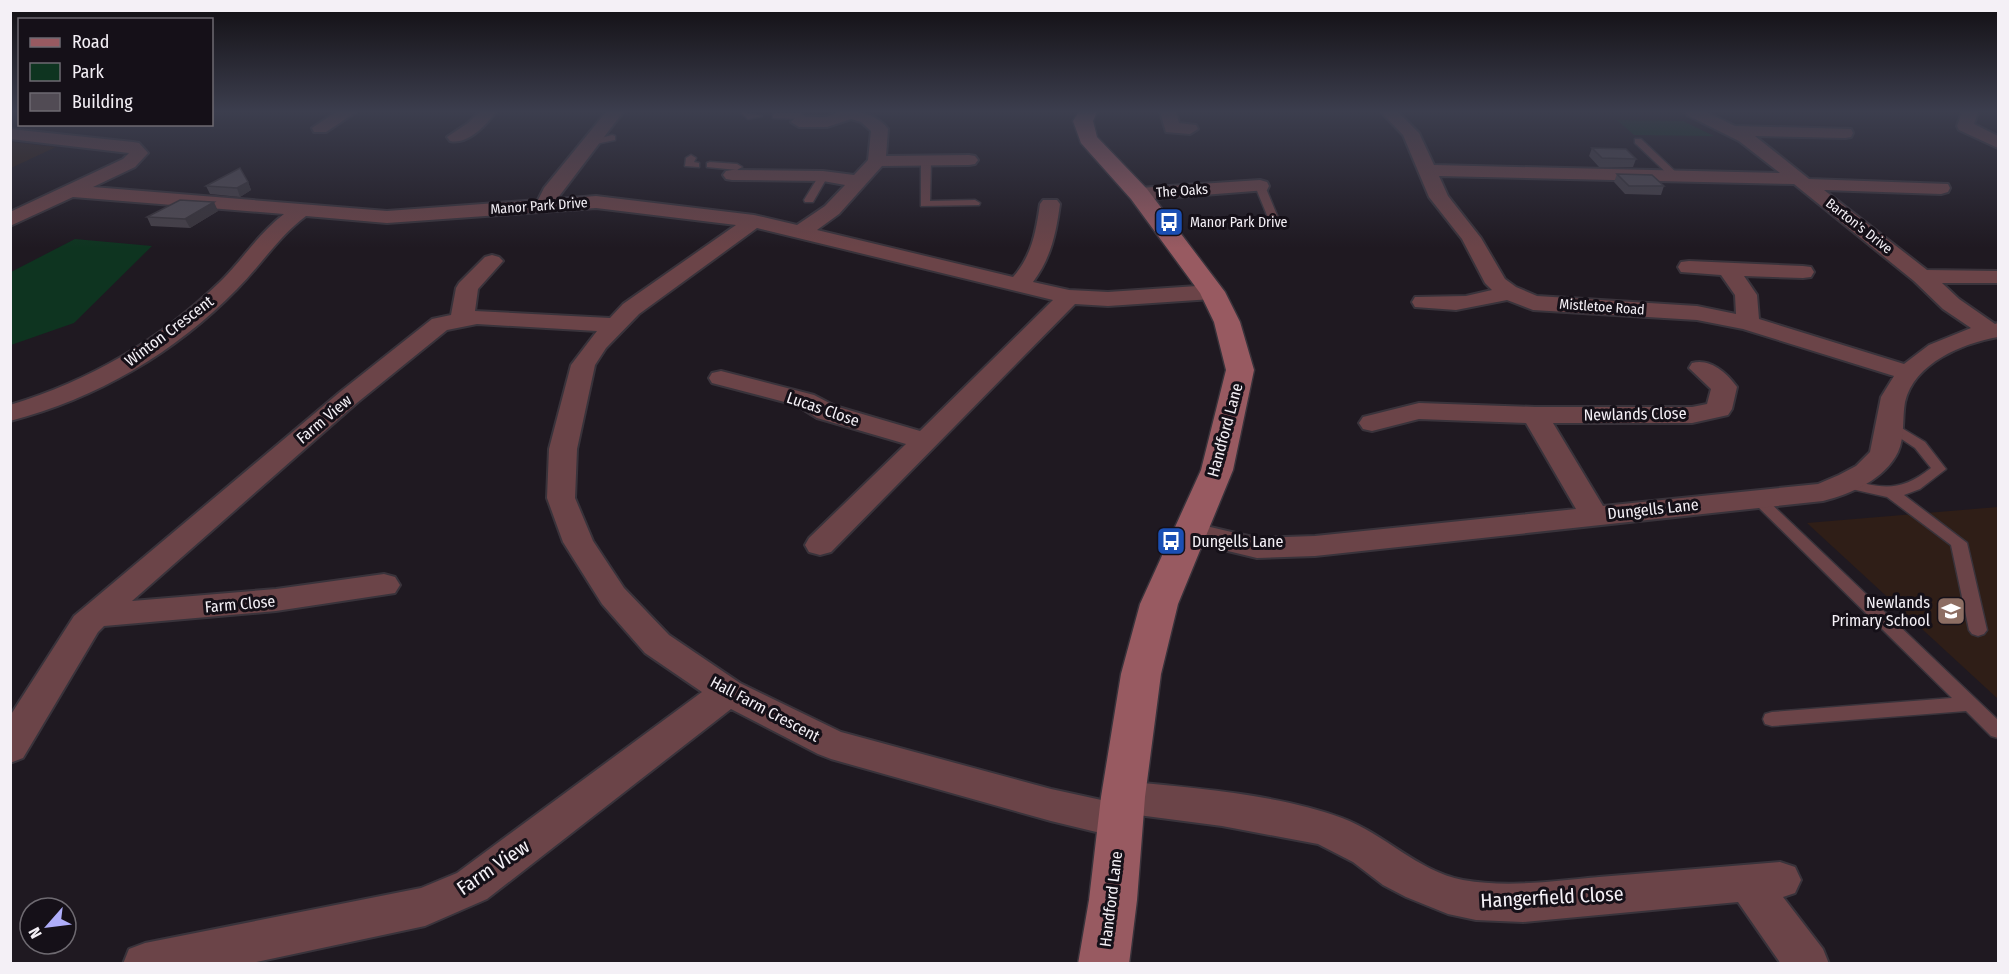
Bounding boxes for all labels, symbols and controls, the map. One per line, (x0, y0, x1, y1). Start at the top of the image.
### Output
legend (18, 18, 213, 126)
text: Road (72, 31, 109, 53)
text: Park (72, 61, 105, 83)
text: Building (72, 91, 133, 113)
street label: The Oaks (1155, 181, 1209, 201)
street label: Manor Park Drive (490, 194, 588, 218)
street label: Barton's Drive (1822, 195, 1896, 257)
bus stop icon: Manor Park Drive (1153, 206, 1185, 238)
place label: Manor Park Drive (1190, 214, 1288, 231)
street label: Winton Crescent (121, 291, 218, 370)
street label: Mistletoe Road (1559, 296, 1645, 318)
street label: Handford Lane (1203, 381, 1247, 479)
street label: Lucas Close (784, 388, 862, 430)
street label: Farm View (293, 390, 356, 448)
street label: Newlands Close (1583, 404, 1687, 424)
street label: Dungells Lane (1607, 495, 1700, 523)
bus stop icon: Dungells Lane (1155, 525, 1187, 557)
place label: Dungells Lane (1192, 532, 1284, 551)
street label: Farm Close (204, 591, 276, 617)
place label: Newlands Primary School (1831, 593, 1930, 630)
school or university icon: Newlands Primary School (1935, 595, 1967, 627)
street label: Hall Farm Crescent (707, 672, 824, 746)
street label: Farm View (452, 834, 534, 900)
street label: Handford Lane (1096, 850, 1126, 948)
street label: Hangerfield Close (1480, 881, 1624, 913)
north arrow (18, 896, 78, 956)
text: N (25, 924, 46, 942)

